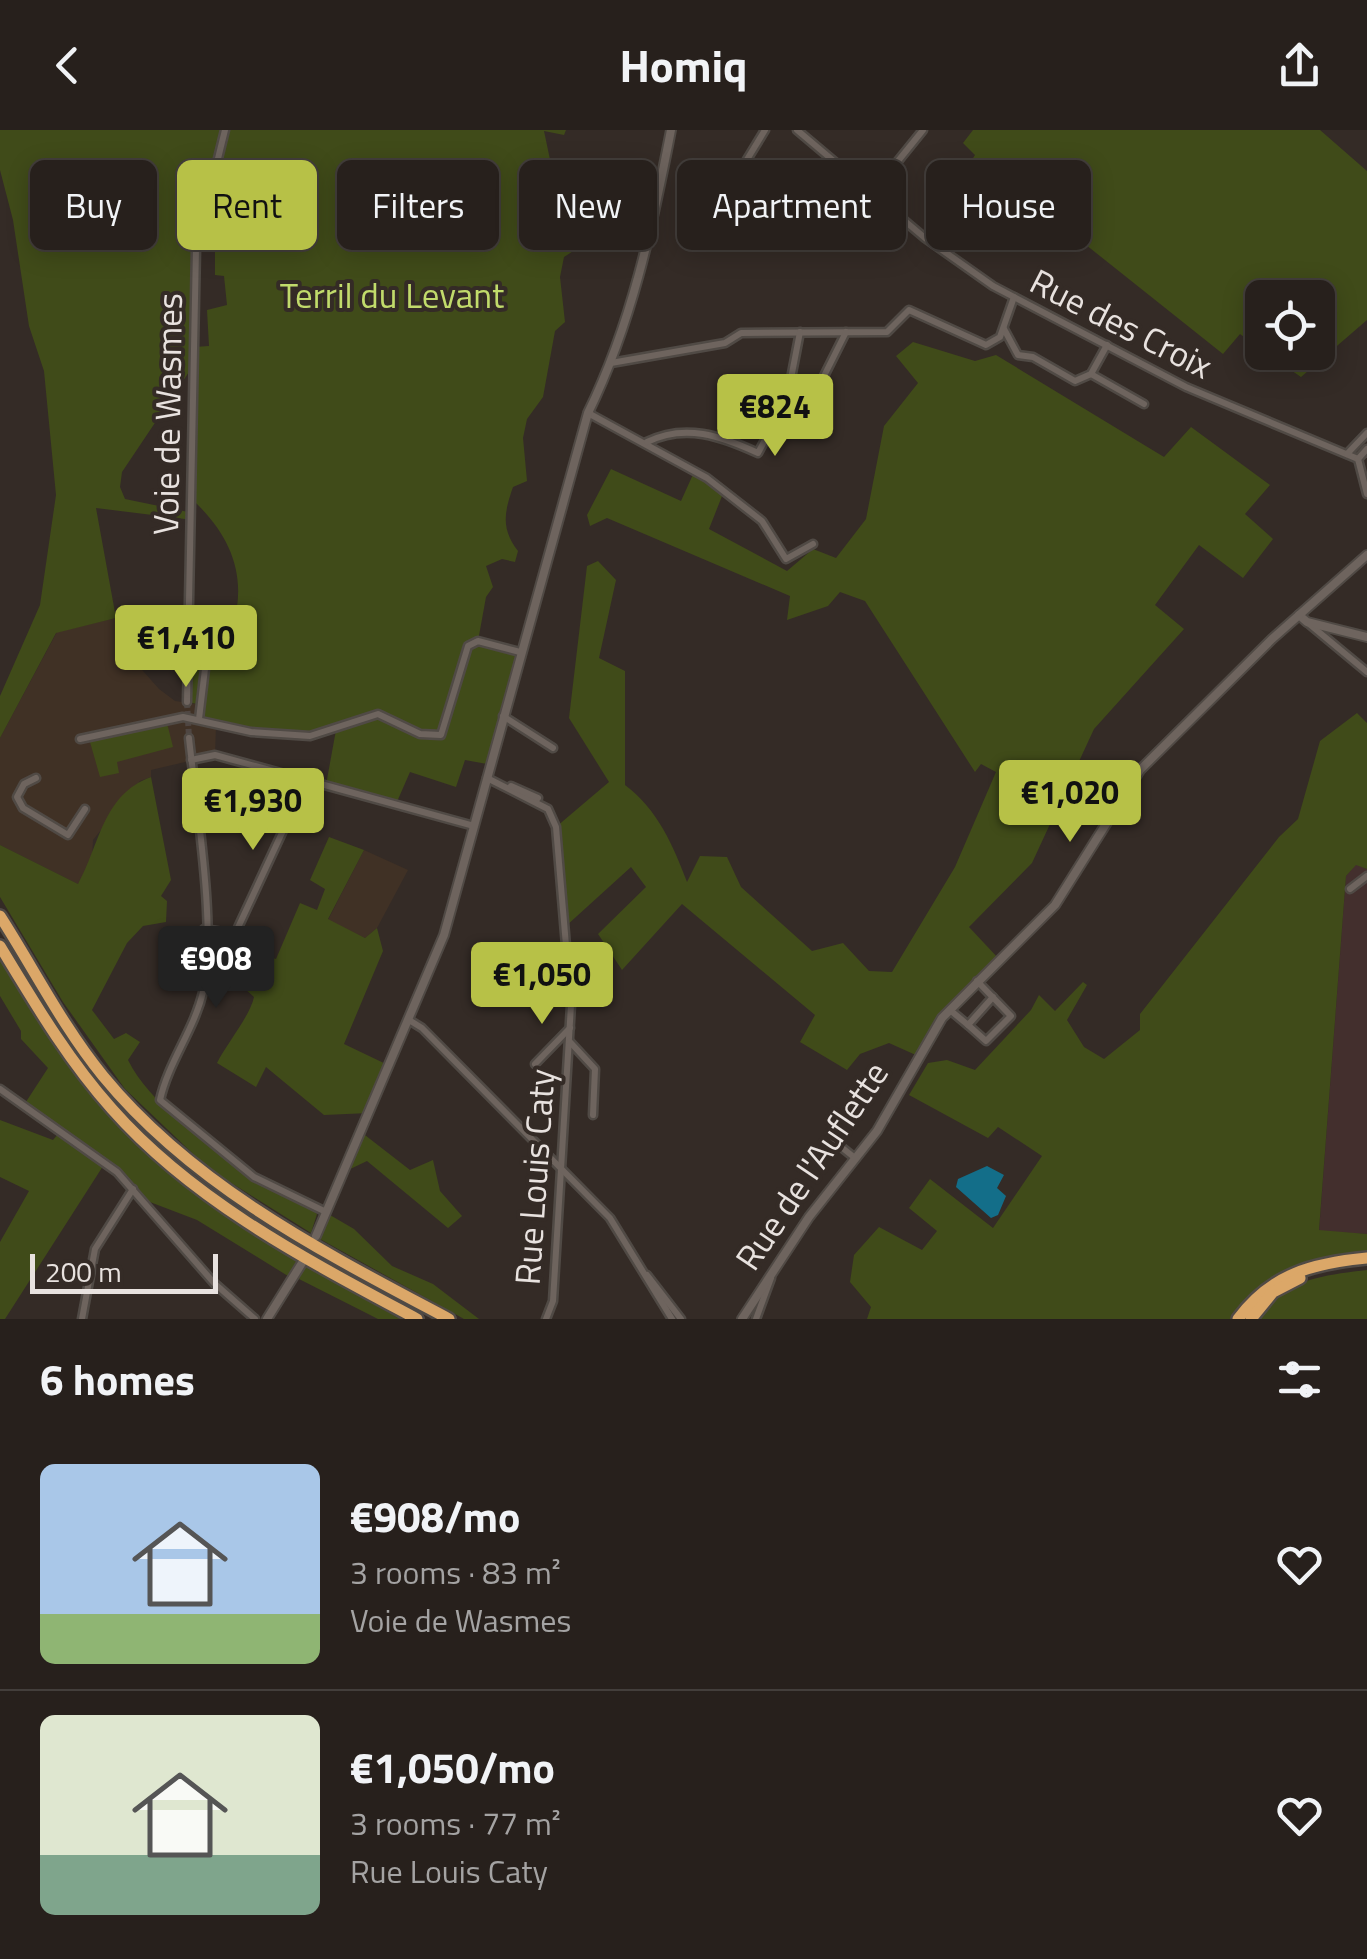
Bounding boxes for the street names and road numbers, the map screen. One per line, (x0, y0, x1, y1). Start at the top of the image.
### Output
street label: Rue des Croix (1021, 254, 1222, 392)
street label: Voie de Wasmes (138, 292, 196, 536)
street label: Rue de l'Auflette (721, 1050, 901, 1281)
street label: Rue Louis Caty (500, 1067, 568, 1287)

